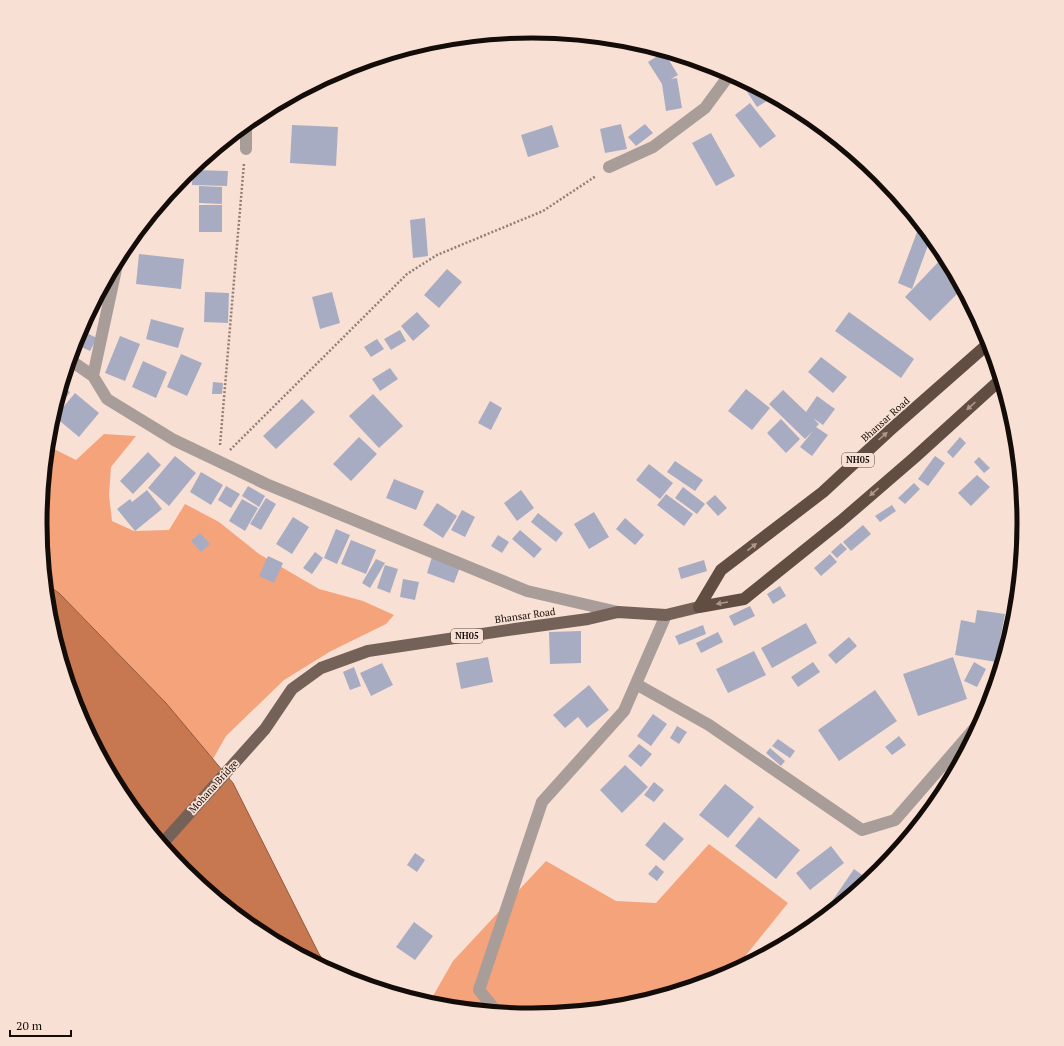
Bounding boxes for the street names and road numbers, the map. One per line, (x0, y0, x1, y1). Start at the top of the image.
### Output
street label: Bhansar Road (858, 394, 913, 445)
road number: NH05 (842, 453, 874, 467)
street label: Bhansar Road (494, 605, 557, 626)
road number: NH05 (451, 629, 483, 643)
street label: Mohana Bridge (186, 757, 241, 816)

